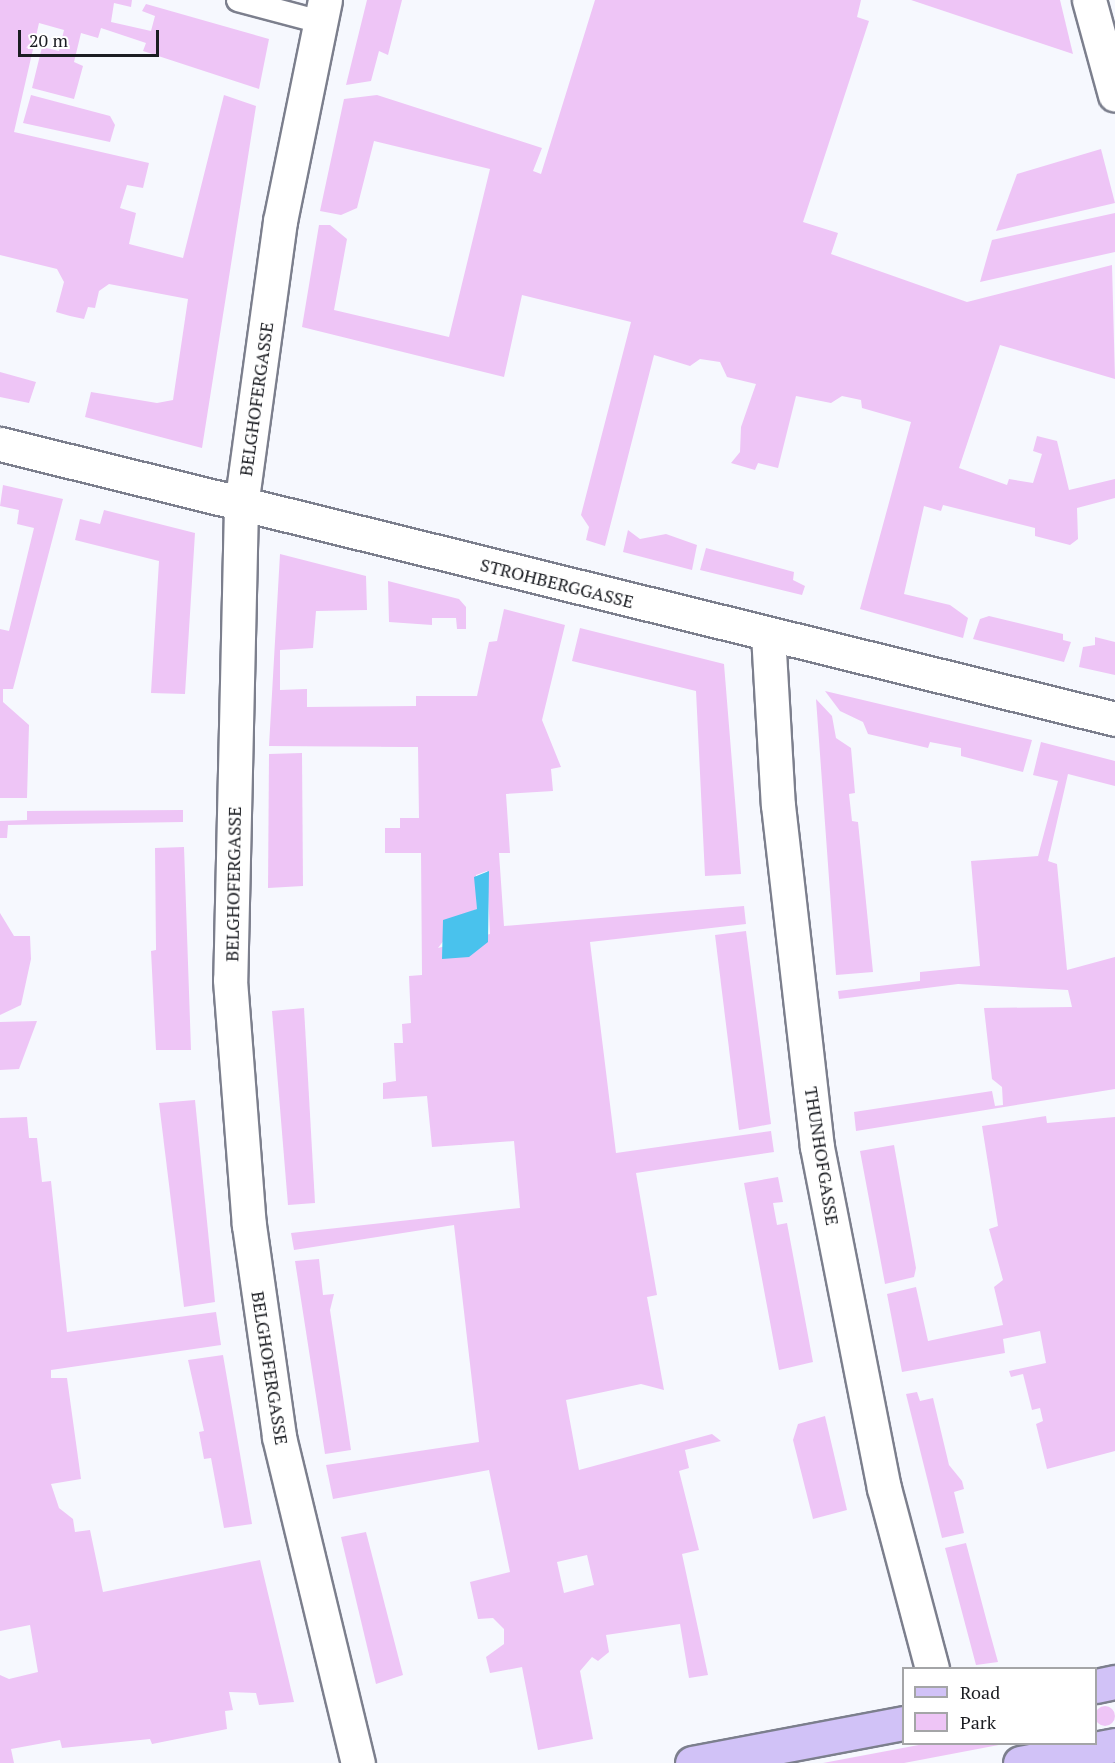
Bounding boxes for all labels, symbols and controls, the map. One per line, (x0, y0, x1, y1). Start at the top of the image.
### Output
scale bar (21, 18, 162, 56)
text: 20 m (29, 28, 68, 52)
street label: BELGHOFERGASSE (234, 321, 278, 477)
street label: STROHBERGGASSE (478, 553, 636, 613)
street label: BELGHOFERGASSE (221, 806, 245, 962)
street label: THUNHOFGASSE (800, 1085, 844, 1227)
street label: BELGHOFERGASSE (247, 1290, 293, 1446)
legend (902, 1667, 1097, 1745)
text: Road (960, 1680, 1000, 1704)
text: Park (960, 1710, 996, 1734)

